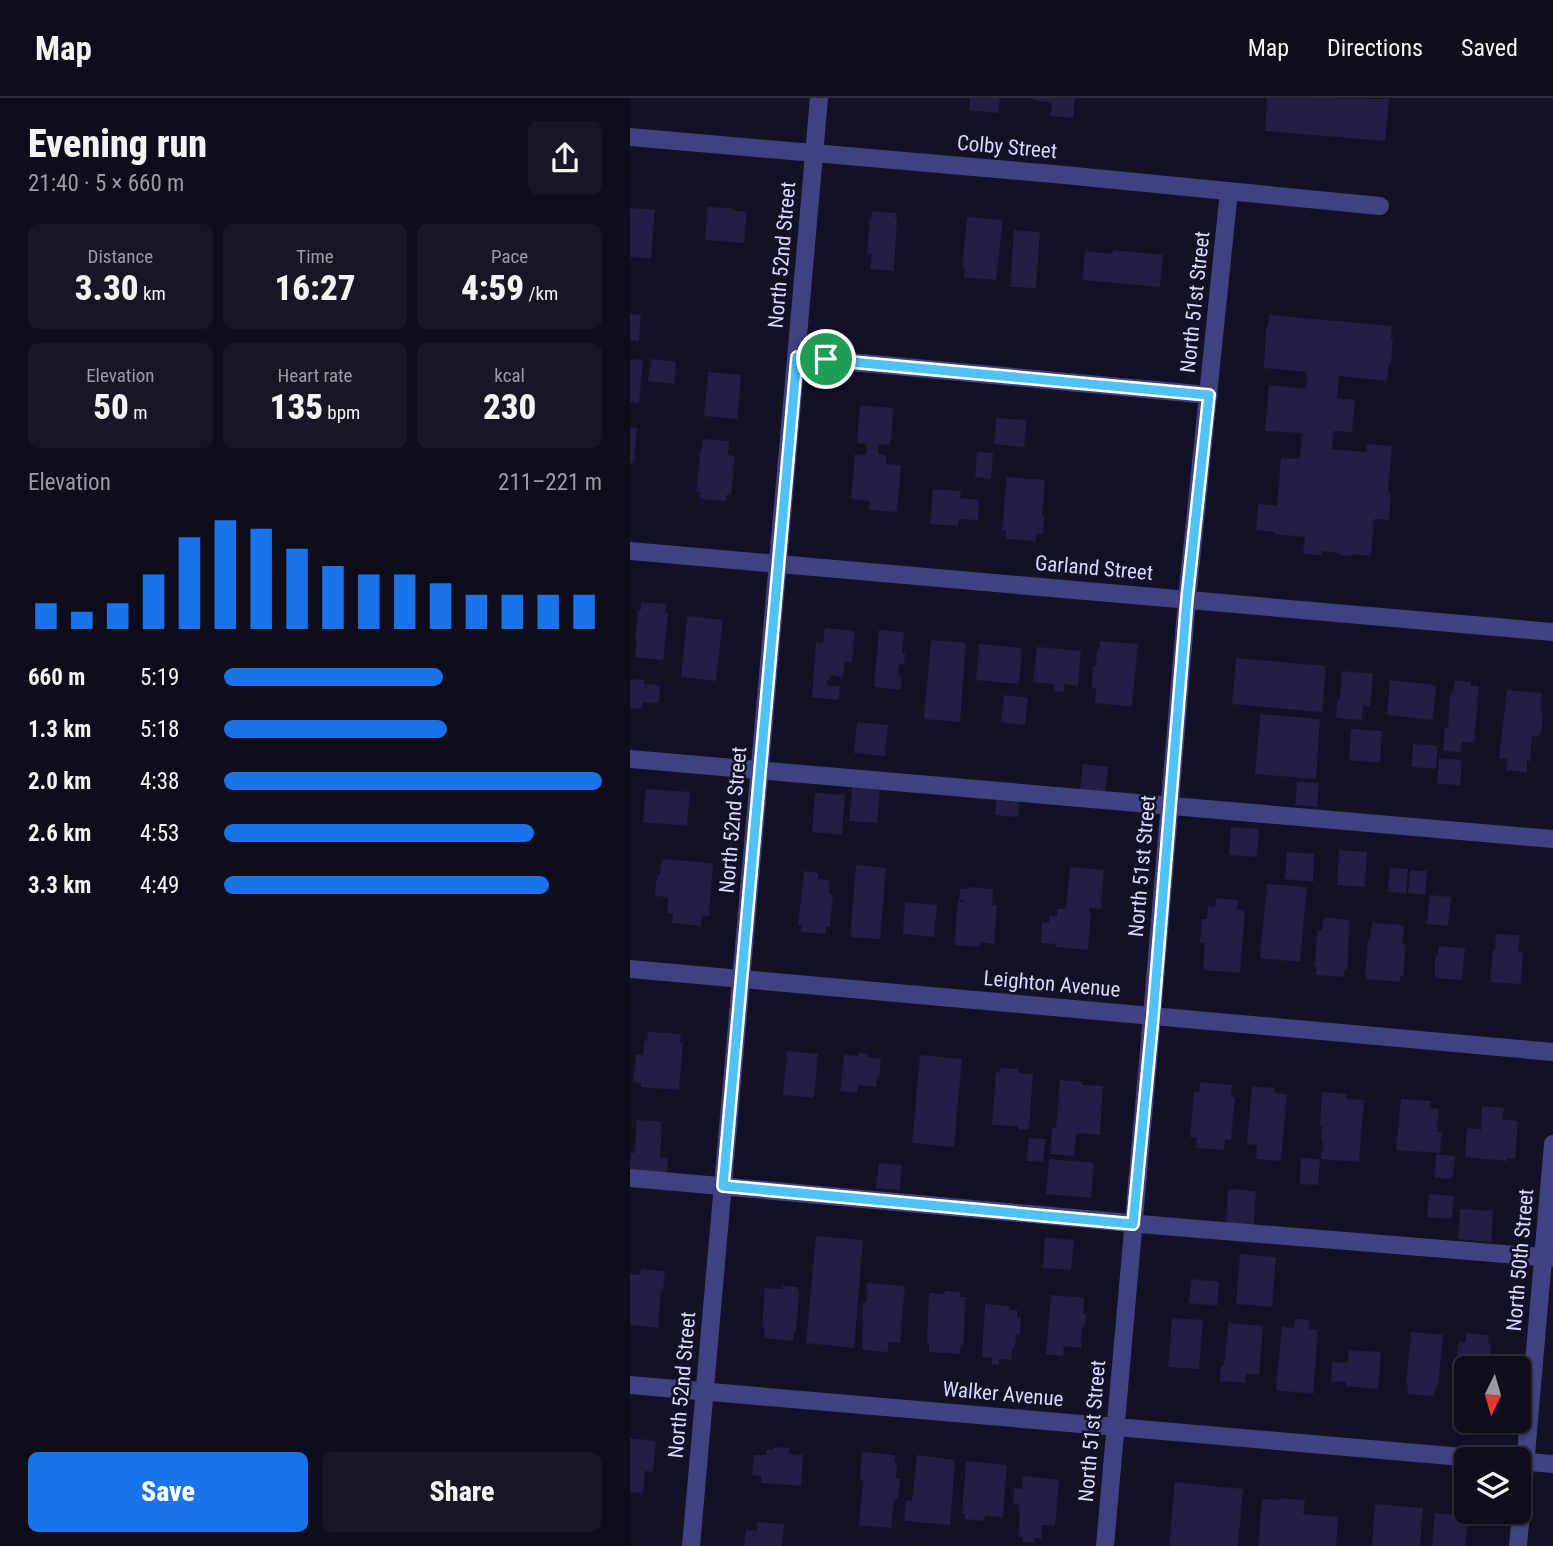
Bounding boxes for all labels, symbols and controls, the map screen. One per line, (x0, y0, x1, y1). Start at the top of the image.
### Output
text: Map (35, 29, 92, 68)
text: Map (1248, 34, 1289, 62)
text: Directions (1327, 34, 1423, 62)
text: Saved (1461, 34, 1518, 62)
button: share (528, 121, 602, 195)
text: Evening run (28, 122, 207, 166)
street label: Colby Street (956, 131, 1058, 163)
text: 21:40 · 5 × 660 m (28, 170, 184, 197)
street label: North 52nd Street (764, 181, 800, 329)
street label: North 51st Street (1176, 230, 1214, 374)
text: Distance (88, 245, 153, 268)
text: Time (296, 245, 334, 268)
text: Pace (491, 245, 528, 268)
text: 3.30 (75, 268, 139, 309)
text: 16:27 (274, 268, 356, 309)
text: 4:59 (461, 268, 524, 309)
text: km (139, 282, 166, 305)
text: /km (524, 282, 558, 305)
pin (796, 329, 856, 389)
icon: arrive (807, 340, 845, 378)
text: Elevation (86, 364, 155, 387)
text: Heart rate (277, 364, 353, 387)
text: kcal (494, 364, 525, 387)
text: 50 (93, 387, 129, 428)
text: 135 (270, 387, 323, 428)
text: 230 (483, 387, 536, 428)
text: m (129, 401, 147, 424)
text: bpm (323, 401, 360, 424)
text: Elevation (28, 469, 111, 496)
text: 211–221 m (498, 469, 602, 496)
street label: Garland Street (1034, 551, 1154, 585)
text: 660 m (28, 664, 85, 691)
text: 5:19 (140, 664, 179, 691)
text: 1.3 km (28, 716, 91, 743)
text: 5:18 (140, 716, 179, 743)
street label: North 52nd Street (715, 746, 751, 894)
text: 2.0 km (28, 768, 91, 795)
text: 4:38 (140, 768, 179, 795)
street label: North 51st Street (1124, 794, 1160, 938)
text: 2.6 km (28, 820, 91, 847)
text: 4:53 (140, 820, 179, 847)
text: 3.3 km (28, 872, 91, 899)
text: 4:49 (140, 872, 179, 899)
street label: Leighton Avenue (983, 966, 1122, 1002)
street label: North 50th Street (1502, 1188, 1538, 1332)
street label: North 52nd Street (664, 1311, 700, 1459)
north arrow (1454, 1356, 1531, 1433)
map controls (1454, 1356, 1531, 1524)
street label: North 51st Street (1074, 1359, 1110, 1503)
street label: Walker Avenue (942, 1377, 1065, 1411)
button: layers (1454, 1447, 1531, 1524)
button: Save (28, 1452, 308, 1532)
button: Share (322, 1452, 602, 1532)

